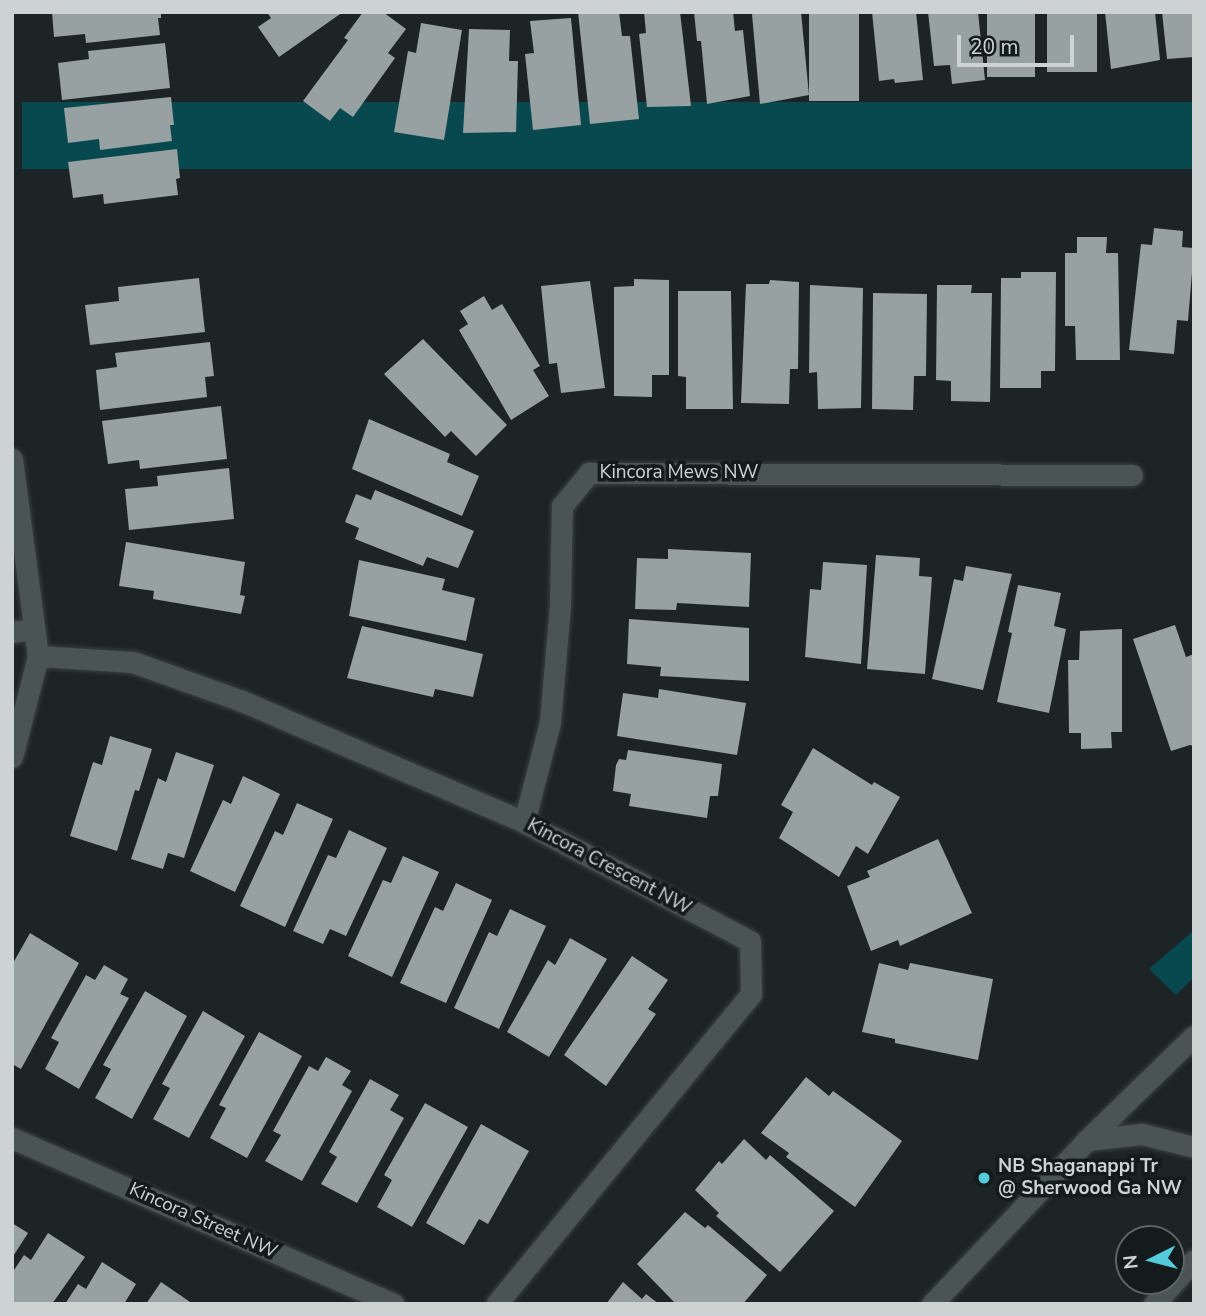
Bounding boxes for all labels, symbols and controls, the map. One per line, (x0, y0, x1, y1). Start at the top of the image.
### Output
scale bar (961, 21, 1078, 65)
text: 20 m (970, 33, 1019, 61)
street label: Kincora Mews NW (600, 462, 758, 484)
street label: Kincora Crescent NW (523, 814, 695, 920)
place label: NB Shaganappi Tr @ Sherwood Ga NW (998, 1156, 1182, 1200)
marker: NB Shaganappi Tr @ Sherwood Ga NW (976, 1170, 992, 1186)
street label: Kincora Street NW (125, 1178, 281, 1264)
north arrow (1115, 1225, 1185, 1295)
text: N (1117, 1254, 1145, 1270)

